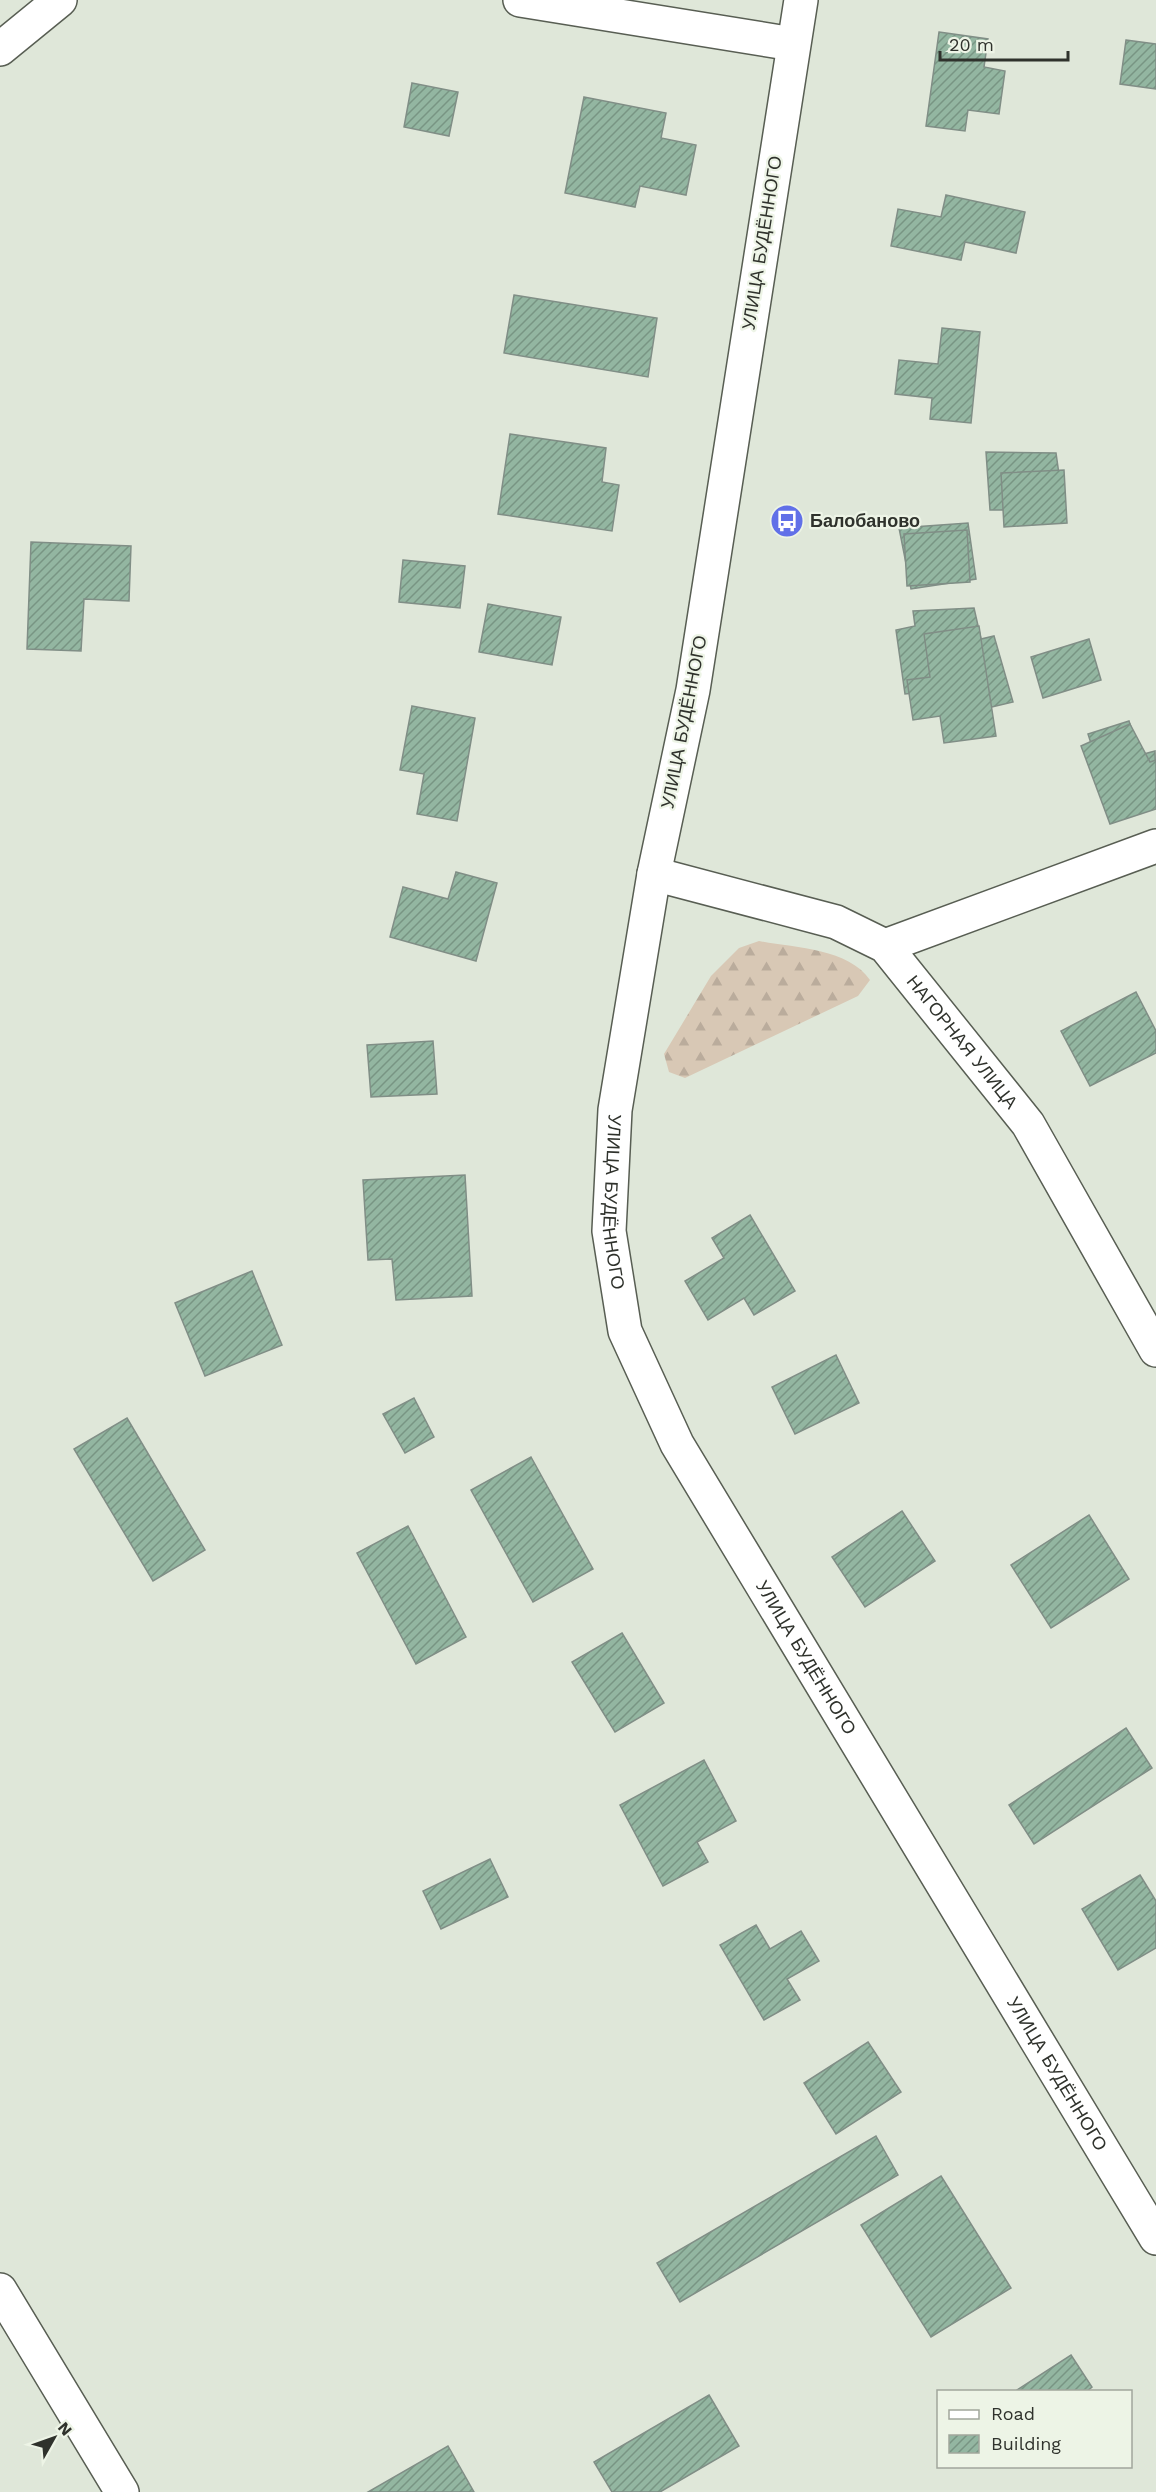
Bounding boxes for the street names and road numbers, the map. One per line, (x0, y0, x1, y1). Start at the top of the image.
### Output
street label: УЛИЦА БУДЁННОГО (737, 154, 786, 331)
street label: УЛИЦА БУДЁННОГО (656, 634, 711, 810)
street label: НАГОРНАЯ УЛИЦА (903, 971, 1022, 1113)
street label: УЛИЦА БУДЁННОГО (599, 1114, 629, 1291)
street label: УЛИЦА БУДЁННОГО (752, 1577, 861, 1738)
street label: УЛИЦА БУДЁННОГО (1003, 1993, 1112, 2154)

